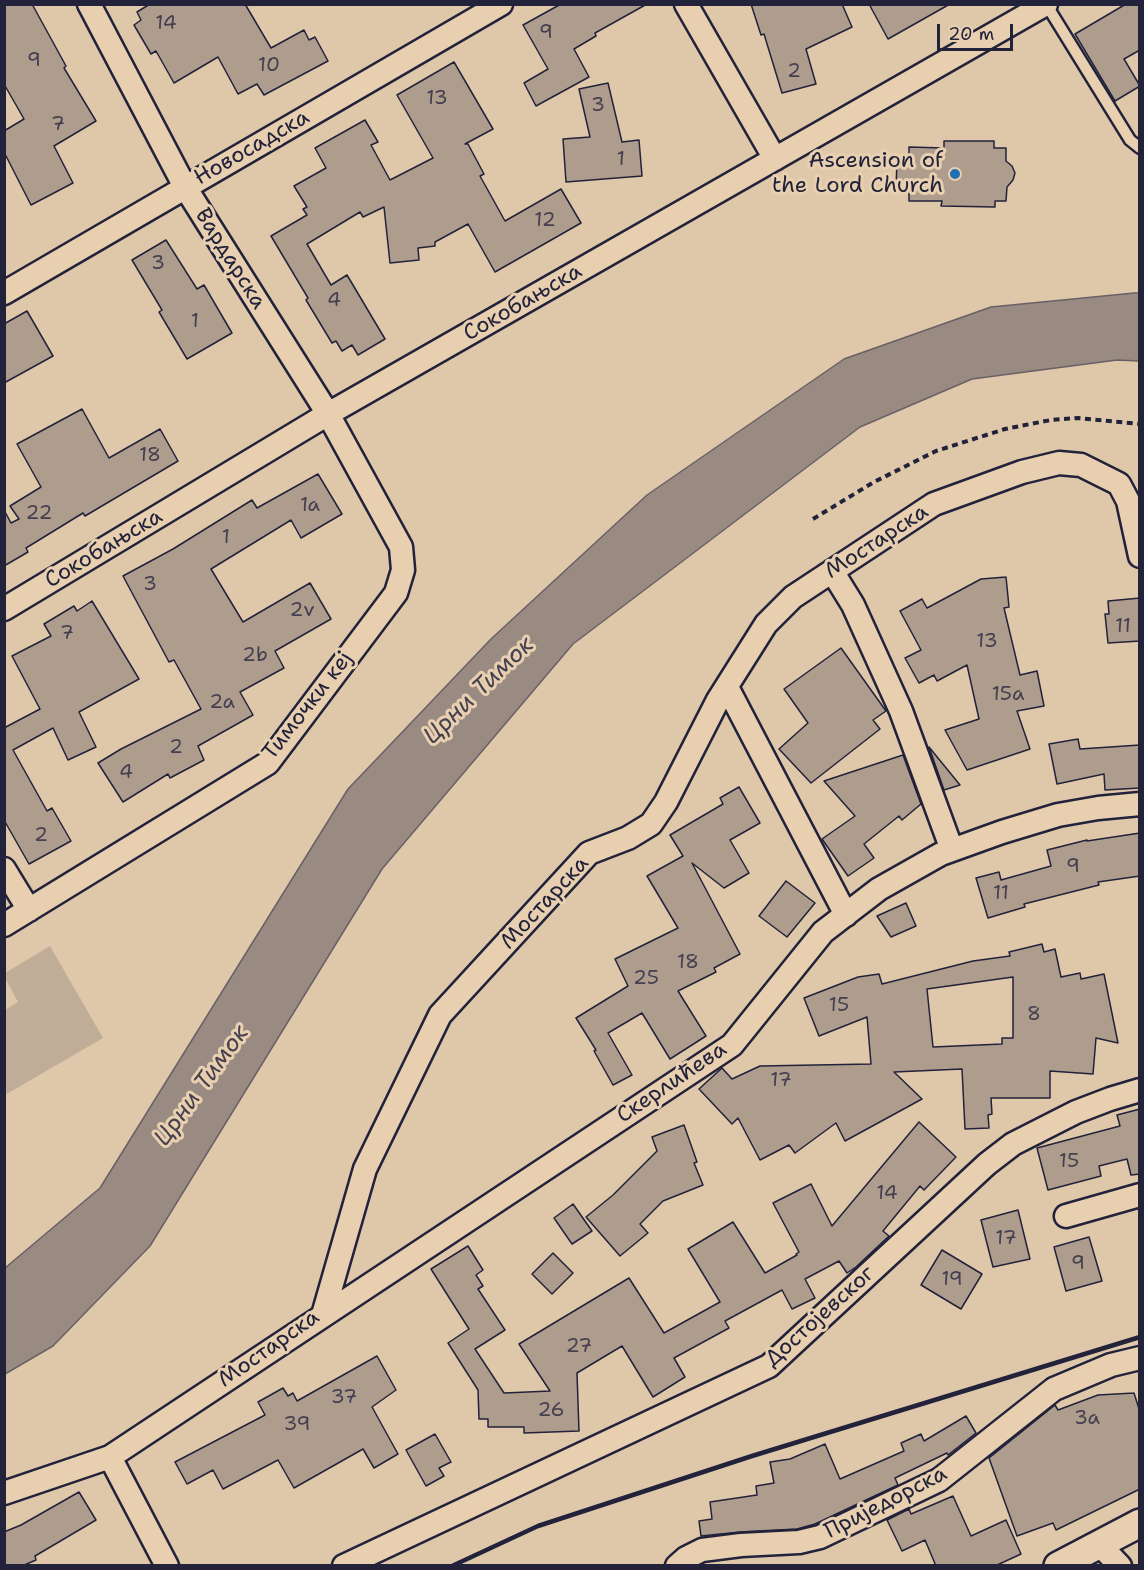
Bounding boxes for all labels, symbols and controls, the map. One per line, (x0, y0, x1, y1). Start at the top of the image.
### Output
house number: 14 (155, 12, 177, 36)
scale bar (940, 12, 1016, 50)
house number: 9 (539, 21, 553, 45)
text: 20 m (948, 22, 994, 46)
house number: 9 (27, 49, 41, 73)
house number: 10 (258, 54, 280, 78)
house number: 2 (787, 60, 801, 84)
house number: 13 (426, 87, 448, 111)
house number: 3 (591, 94, 605, 118)
street label: Новосадска (190, 104, 314, 192)
house number: 7 (51, 113, 65, 137)
house number: 1 (617, 148, 625, 172)
place label: Ascension of the Lord Church (772, 148, 943, 200)
marker: Ascension of the Lord Church (948, 167, 962, 181)
street label: Вардарска (189, 204, 271, 314)
house number: 12 (534, 209, 556, 233)
house number: 3 (151, 252, 165, 276)
street label: Сокобањска (459, 259, 587, 347)
house number: 4 (327, 289, 341, 313)
house number: 1 (191, 310, 199, 334)
house number: 18 (139, 444, 161, 468)
house number: 1a (300, 494, 320, 518)
street label: Мостарска (821, 499, 933, 585)
house number: 22 (26, 502, 52, 526)
street label: Сокобањска (41, 504, 167, 594)
house number: 1 (222, 526, 230, 550)
house number: 3 (143, 573, 157, 597)
house number: 2v (289, 599, 315, 623)
house number: 11 (1115, 615, 1131, 639)
house number: 7 (60, 622, 74, 646)
house number: 13 (976, 630, 998, 654)
water label: Црни Тимок (418, 631, 540, 751)
house number: 2b (242, 644, 268, 668)
street label: Тимочки кеј (257, 646, 359, 766)
house number: 15a (992, 683, 1024, 707)
house number: 2a (209, 691, 235, 715)
house number: 2 (169, 736, 183, 760)
house number: 4 (119, 761, 133, 785)
house number: 2 (34, 824, 48, 848)
street label: Мостарска (495, 851, 595, 955)
house number: 9 (1066, 855, 1080, 879)
house number: 11 (993, 882, 1009, 906)
house number: 18 (677, 951, 699, 975)
house number: 25 (633, 967, 659, 991)
house number: 15 (829, 994, 849, 1018)
house number: 8 (1027, 1003, 1041, 1027)
water label: Црни Тимок (149, 1020, 255, 1152)
street label: Скерлићева (612, 1037, 732, 1129)
house number: 17 (770, 1069, 792, 1093)
house number: 15 (1059, 1150, 1079, 1174)
house number: 14 (876, 1182, 898, 1206)
house number: 17 (995, 1227, 1017, 1251)
house number: 9 (1071, 1252, 1085, 1276)
street label: Достојевског (760, 1261, 880, 1373)
house number: 19 (941, 1268, 963, 1292)
street label: Мостарска (213, 1304, 325, 1394)
house number: 27 (566, 1335, 592, 1359)
house number: 37 (331, 1386, 357, 1410)
house number: 26 (537, 1399, 565, 1423)
house number: 3a (1074, 1407, 1100, 1431)
house number: 39 (284, 1413, 310, 1437)
street label: Приједорска (820, 1461, 952, 1545)

